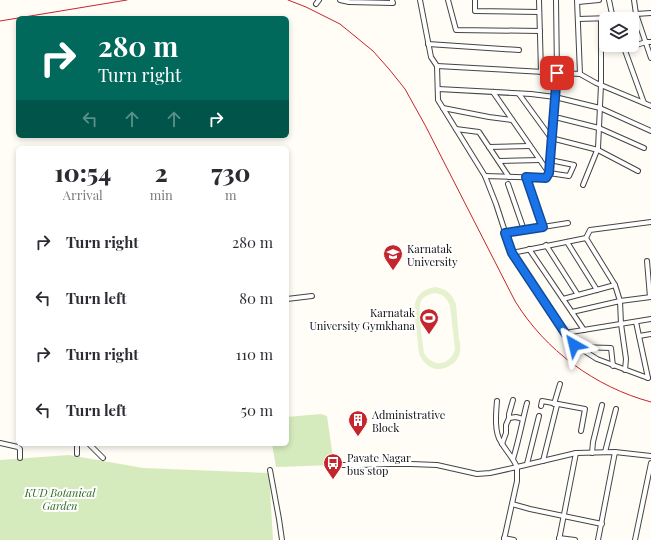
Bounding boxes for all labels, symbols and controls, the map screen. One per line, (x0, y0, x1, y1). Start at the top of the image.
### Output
map controls (599, 12, 639, 52)
button: layers (599, 12, 639, 52)
text: 280 m (98, 27, 178, 64)
icon: right (32, 32, 84, 84)
pin (540, 56, 574, 90)
icon: arrive (546, 62, 568, 84)
text: Turn right (98, 63, 181, 87)
icon: left (79, 108, 101, 130)
icon: ahead (121, 108, 143, 130)
icon: ahead (163, 108, 185, 130)
icon: right (205, 108, 227, 130)
text: 10:54 (55, 156, 111, 188)
text: 2 (155, 156, 168, 188)
text: 730 (211, 156, 250, 188)
text: Arrival (63, 186, 103, 203)
text: min (150, 186, 173, 203)
text: m (225, 186, 237, 203)
icon: right (32, 231, 54, 253)
text: Turn right (66, 232, 139, 252)
text: 280 m (232, 232, 273, 252)
place label: Karnatak University (407, 241, 458, 269)
school or university icon: Karnatak University (382, 243, 404, 271)
icon: left (32, 287, 54, 309)
text: Turn left (66, 288, 127, 308)
text: 80 m (239, 288, 273, 308)
place label: Karnatak University Gymkhana (309, 305, 416, 333)
sports icon: Karnatak University Gymkhana (418, 307, 440, 335)
position arrow (553, 324, 595, 366)
icon: right (32, 343, 54, 365)
text: Turn right (66, 344, 139, 364)
text: 110 m (236, 344, 273, 364)
icon: left (32, 399, 54, 421)
text: Turn left (66, 400, 127, 420)
text: 50 m (241, 400, 273, 420)
place label: Administrative Block (371, 407, 446, 435)
building icon: Administrative Block (347, 409, 369, 437)
place label: Pavate Nagar bus stop (347, 450, 411, 478)
bus stop icon: Pavate Nagar bus stop (322, 452, 344, 480)
park label: KUD Botanical Garden (24, 485, 96, 513)

